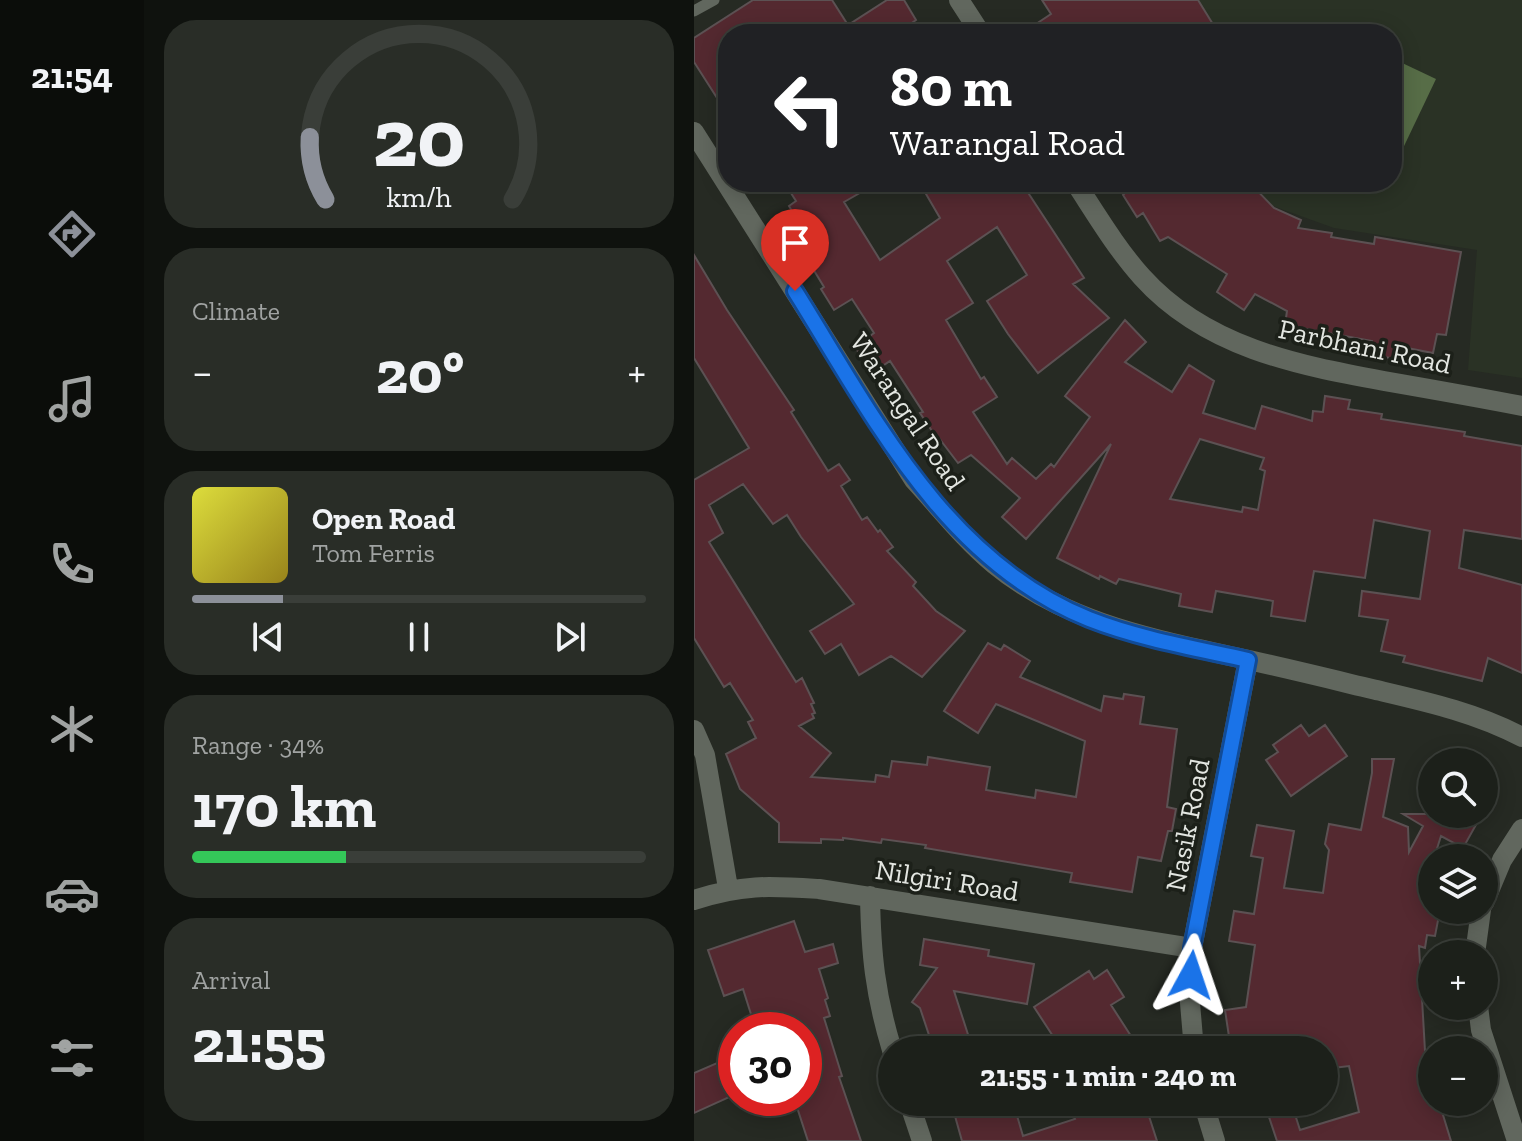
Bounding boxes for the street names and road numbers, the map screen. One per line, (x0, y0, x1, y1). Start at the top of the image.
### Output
street label: Parbhani Road (1275, 312, 1454, 381)
street label: Warangal Road (843, 326, 972, 496)
street label: Nasik Road (1158, 756, 1217, 894)
street label: Nilgiri Road (873, 853, 1021, 908)

